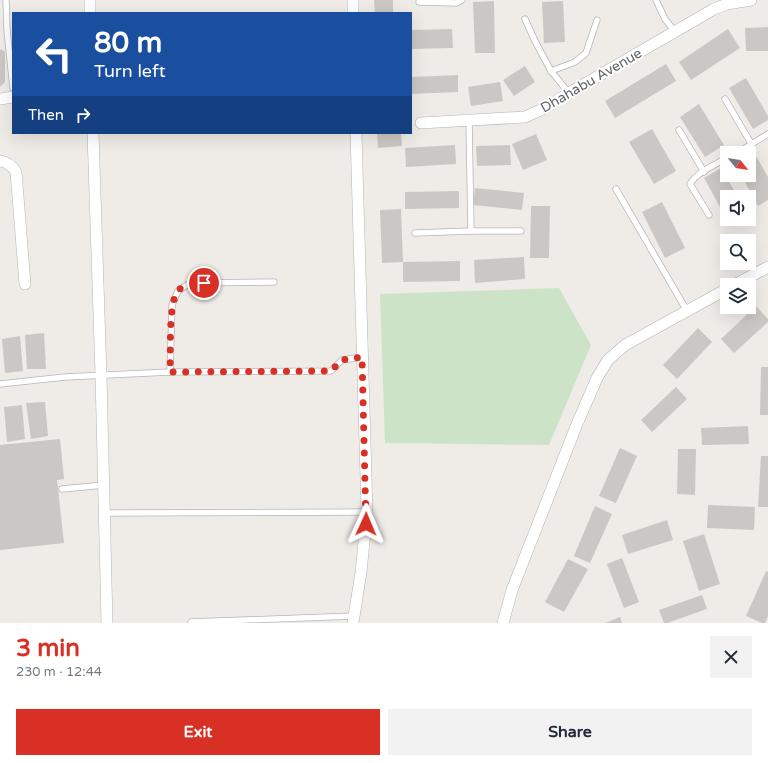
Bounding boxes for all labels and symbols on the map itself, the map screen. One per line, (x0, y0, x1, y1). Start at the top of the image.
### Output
street label: Dhahabu Avenue (538, 44, 645, 116)
north arrow (720, 146, 756, 182)
pin (187, 266, 221, 300)
position arrow (345, 503, 387, 545)

